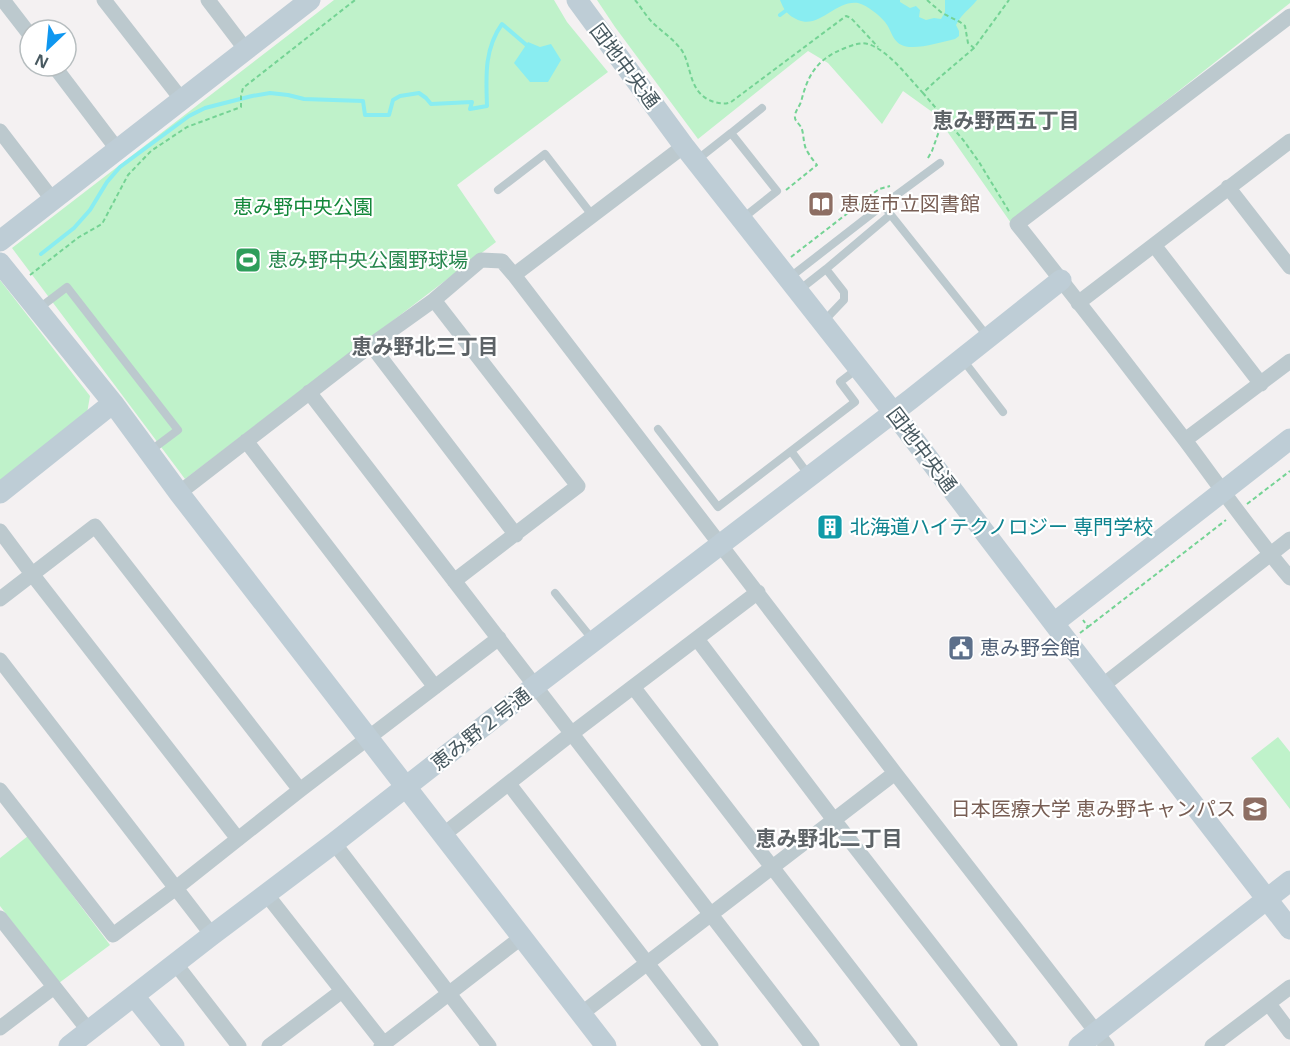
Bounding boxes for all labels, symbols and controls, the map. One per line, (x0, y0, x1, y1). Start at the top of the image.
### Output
north arrow (18, 18, 78, 78)
street label: 団地中央通 (585, 18, 666, 114)
text: N (31, 49, 52, 74)
district label: 恵み野西五丁目 (933, 106, 1080, 134)
library icon: 恵庭市立図書館 (806, 189, 836, 219)
place label: 恵庭市立図書館 (840, 190, 980, 217)
park label: 恵み野中央公園 (233, 193, 373, 220)
sports icon: 恵み野中央公園野球場 (233, 245, 263, 275)
place label: 恵み野中央公園野球場 (268, 246, 468, 273)
district label: 恵み野北三丁目 (352, 332, 499, 360)
street label: 団地中央通 (882, 402, 963, 498)
building icon: 北海道ハイテクノロジー 専門学校 (815, 512, 845, 542)
place label: 北海道ハイテクノロジー 専門学校 (850, 513, 1153, 540)
public building icon: 恵み野会館 (946, 633, 976, 663)
place label: 恵み野会館 (980, 634, 1080, 661)
street label: 恵み野２号通 (425, 681, 536, 776)
school or university icon: 日本医療大学 恵み野キャンパス (1240, 794, 1270, 824)
place label: 日本医療大学 恵み野キャンパス (951, 795, 1236, 822)
district label: 恵み野北二丁目 (756, 824, 903, 852)

